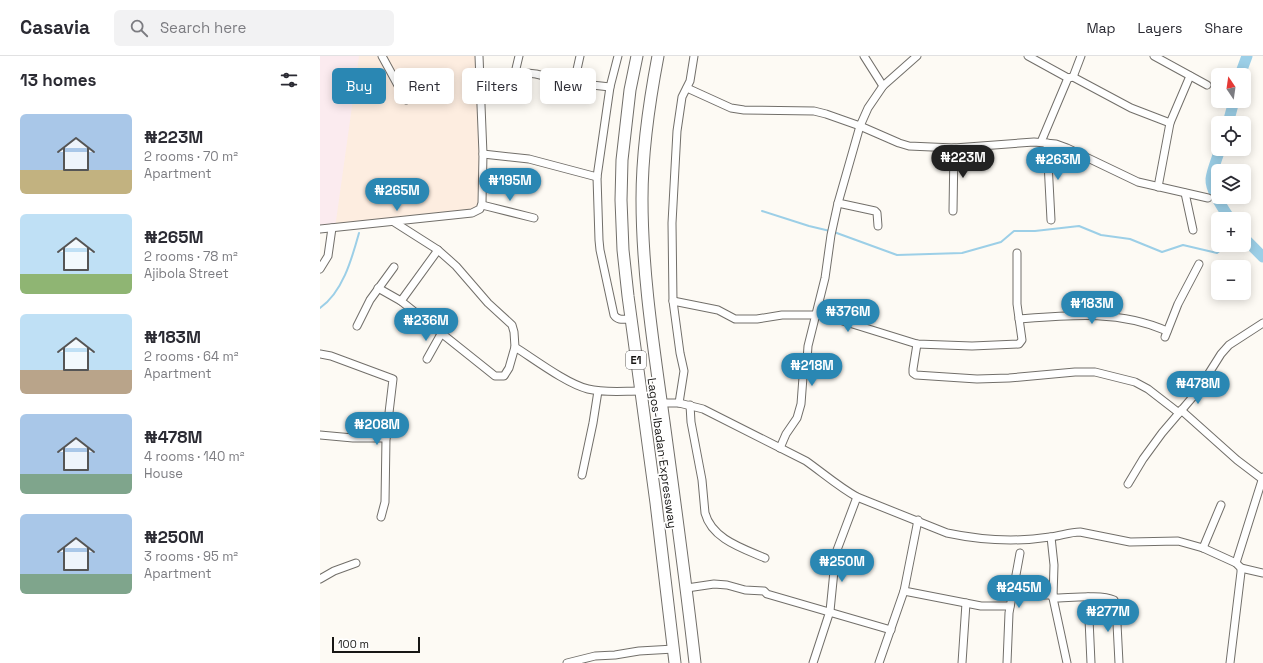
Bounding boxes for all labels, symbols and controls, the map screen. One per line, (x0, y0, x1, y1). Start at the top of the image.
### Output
search box (114, 10, 394, 46)
text: Casavia (20, 15, 90, 40)
icon: search (128, 17, 150, 39)
text: Search here (160, 18, 246, 37)
text: Map (1086, 19, 1116, 37)
text: Layers (1138, 19, 1182, 37)
text: Share (1204, 19, 1243, 37)
chip: Buy (332, 68, 386, 104)
chip: Rent (394, 68, 454, 104)
chip: Filters (462, 68, 532, 104)
chip: New (540, 68, 596, 104)
north arrow (1211, 68, 1251, 108)
map controls (1211, 68, 1251, 300)
text: 13 homes (20, 69, 96, 91)
icon: filters (278, 69, 300, 91)
button: locate (1211, 116, 1251, 156)
text: ₦223M (144, 126, 203, 148)
icon: home (52, 130, 100, 178)
pin: ₦223M (935, 145, 991, 179)
pin: ₦263M (1030, 147, 1086, 181)
text: 2 rooms · 70 m² (144, 148, 238, 165)
text: ₦223M (940, 149, 986, 166)
text: ₦263M (1035, 151, 1081, 168)
button: layers (1211, 164, 1251, 204)
text: Apartment (144, 165, 212, 182)
pin: ₦195M (482, 168, 538, 202)
text: ₦195M (488, 172, 532, 189)
pin: ₦265M (369, 178, 425, 212)
text: ₦265M (374, 182, 420, 199)
button: + (1211, 212, 1251, 252)
text: ₦265M (144, 226, 204, 248)
icon: home (52, 230, 100, 278)
text: 2 rooms · 78 m² (144, 248, 238, 265)
button: − (1211, 260, 1251, 300)
text: Ajibola Street (144, 265, 229, 282)
pin: ₦183M (1064, 291, 1120, 325)
text: ₦183M (1070, 295, 1114, 312)
pin: ₦376M (820, 299, 876, 333)
text: ₦376M (825, 303, 871, 320)
pin: ₦236M (398, 308, 454, 342)
text: ₦236M (403, 312, 449, 329)
text: ₦183M (144, 326, 201, 348)
icon: home (52, 330, 100, 378)
text: 2 rooms · 64 m² (144, 348, 238, 365)
road number: E1 (626, 351, 646, 369)
pin: ₦218M (784, 353, 840, 387)
text: ₦218M (790, 357, 834, 374)
text: Apartment (144, 365, 212, 382)
pin: ₦478M (1170, 371, 1226, 405)
text: ₦478M (1176, 375, 1220, 392)
street label: Lagos-Ibadan Expressway (644, 377, 680, 529)
pin: ₦208M (349, 412, 405, 446)
text: ₦208M (354, 416, 400, 433)
text: ₦478M (144, 426, 202, 448)
icon: home (52, 430, 100, 478)
text: 4 rooms · 140 m² (144, 448, 245, 465)
text: House (144, 465, 183, 482)
text: ₦250M (144, 526, 204, 548)
icon: home (52, 530, 100, 578)
text: 3 rooms · 95 m² (144, 548, 238, 565)
pin: ₦250M (814, 549, 870, 583)
text: ₦250M (819, 553, 865, 570)
text: Apartment (144, 565, 212, 582)
pin: ₦245M (991, 575, 1047, 609)
text: ₦245M (996, 579, 1042, 596)
pin: ₦277M (1080, 599, 1136, 633)
text: ₦277M (1086, 603, 1130, 620)
scale bar (332, 635, 420, 654)
text: 100 m (338, 637, 369, 651)

